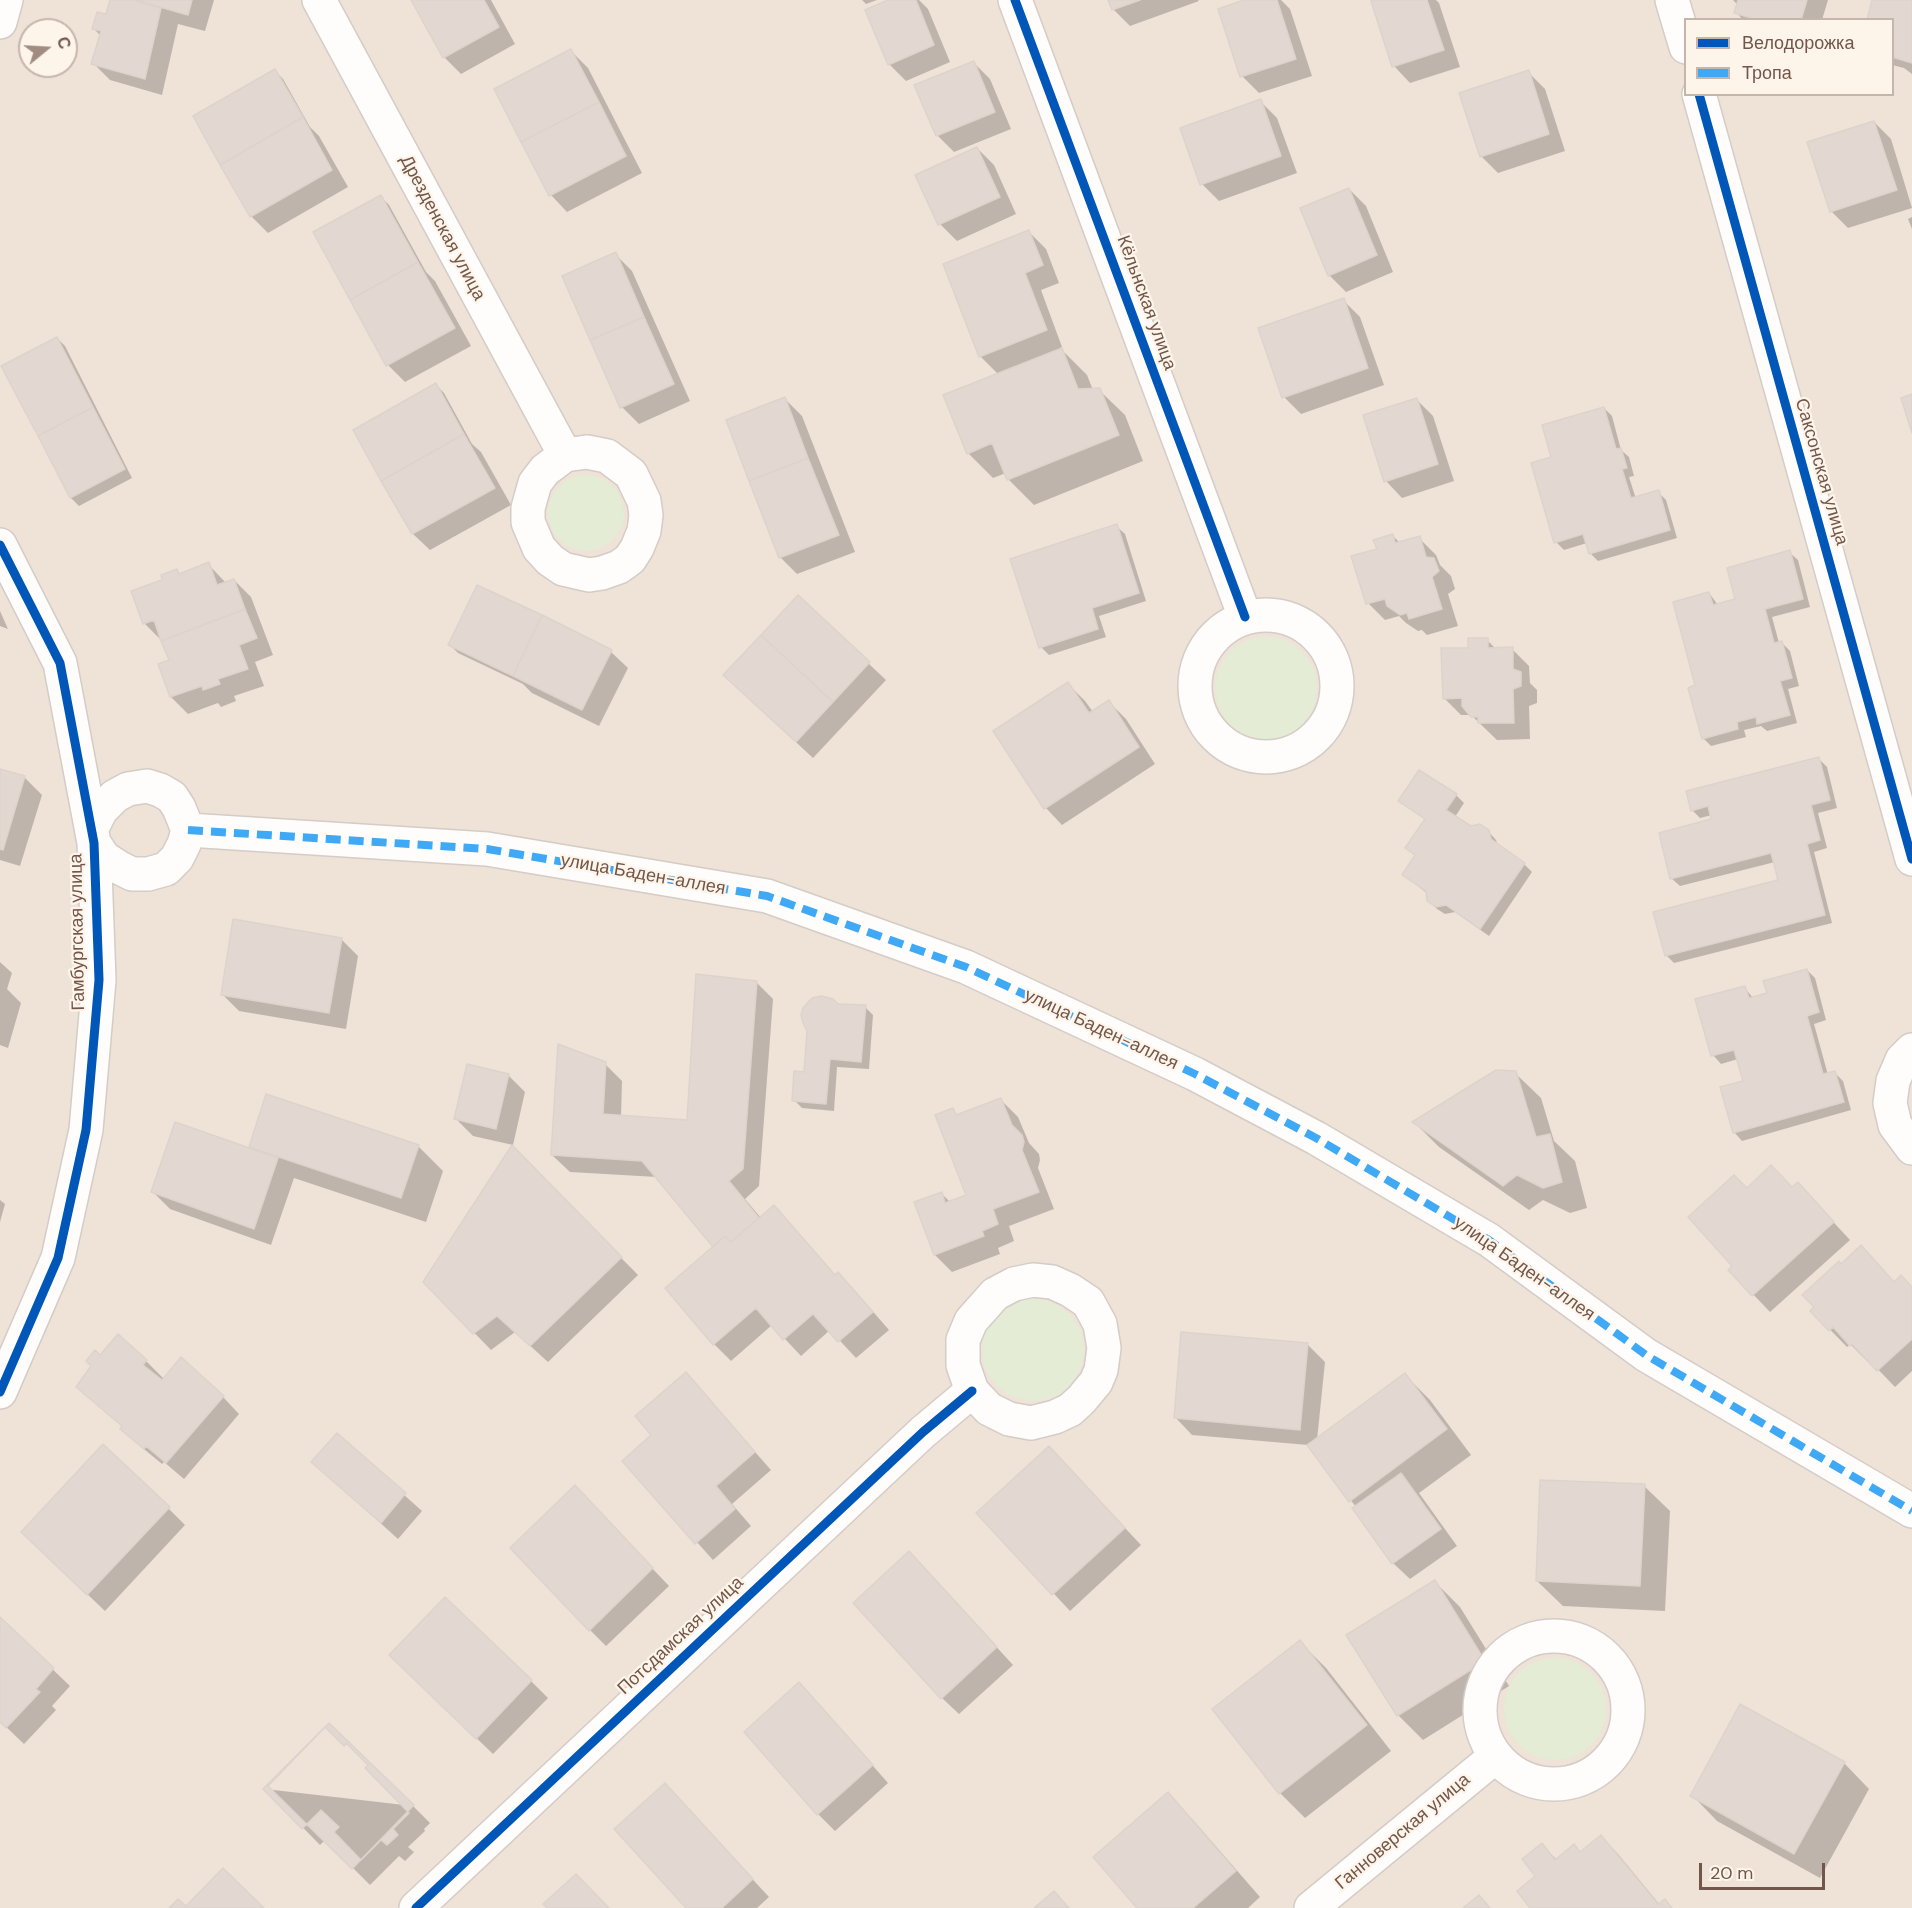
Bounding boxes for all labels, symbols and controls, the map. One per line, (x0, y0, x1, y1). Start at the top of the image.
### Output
north arrow (18, 18, 78, 78)
legend (1684, 18, 1894, 96)
text: Велодорожка (1742, 31, 1854, 55)
text: С (52, 34, 75, 52)
text: Тропа (1742, 61, 1792, 85)
street label: Дрезденская улица (395, 152, 489, 304)
street label: Кёльнская улица (1112, 233, 1180, 373)
street label: Саксонская улица (1790, 396, 1852, 548)
street label: улица Баден-аллея (559, 850, 727, 900)
street label: Гамбургская улица (66, 853, 90, 1011)
street label: улица Баден-аллея (1021, 985, 1181, 1075)
street label: улица Баден-аллея (1449, 1212, 1599, 1326)
street label: Потсдамская улица (614, 1572, 748, 1700)
street label: Ганноверская улица (1331, 1769, 1475, 1895)
scale bar (1702, 1851, 1828, 1889)
text: 20 m (1710, 1861, 1753, 1885)

